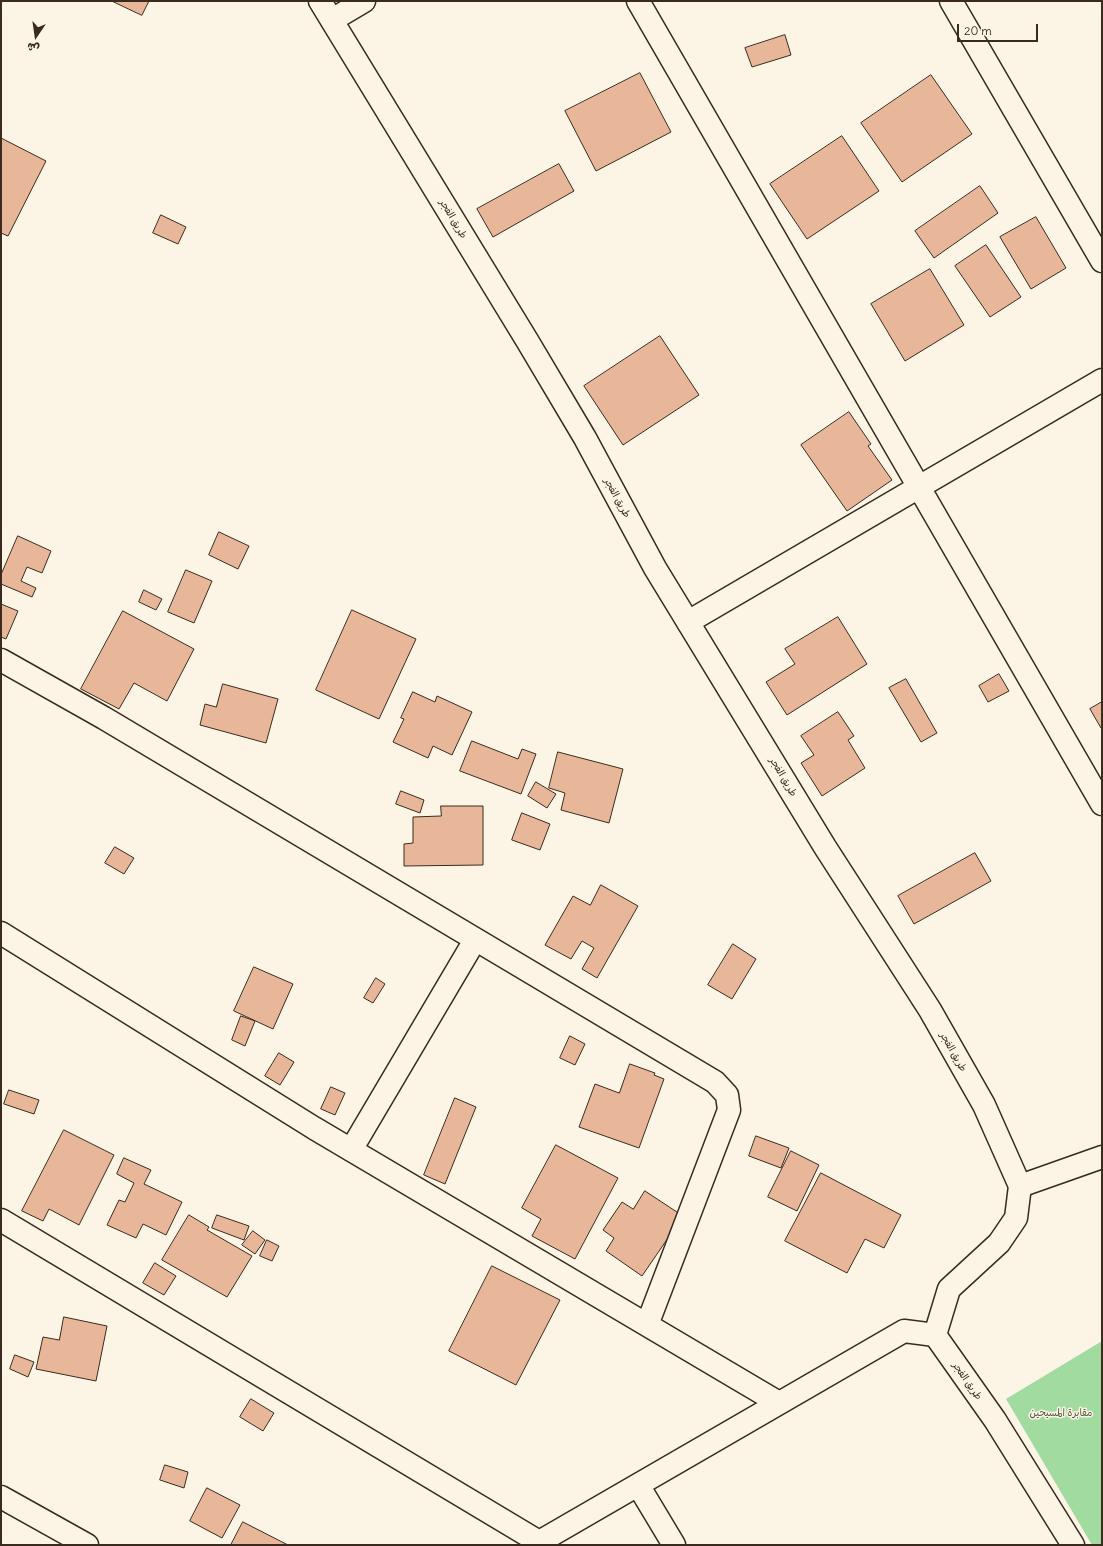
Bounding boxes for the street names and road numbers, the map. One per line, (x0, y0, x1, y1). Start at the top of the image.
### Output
street label: طريق الفجر (437, 197, 469, 241)
street label: طريق الفجر (601, 476, 633, 520)
street label: طريق الفجر (767, 755, 799, 799)
street label: طريق الفجر (937, 1030, 969, 1074)
street label: طريق الفجر (950, 1360, 984, 1402)

